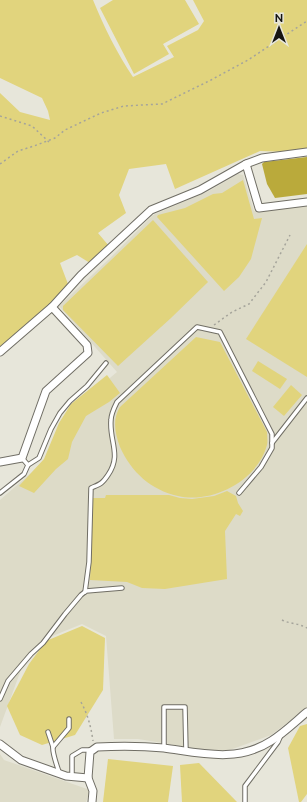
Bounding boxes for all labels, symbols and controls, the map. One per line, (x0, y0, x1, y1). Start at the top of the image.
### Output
north arrow (259, 8, 299, 48)
text: N (275, 12, 283, 25)

